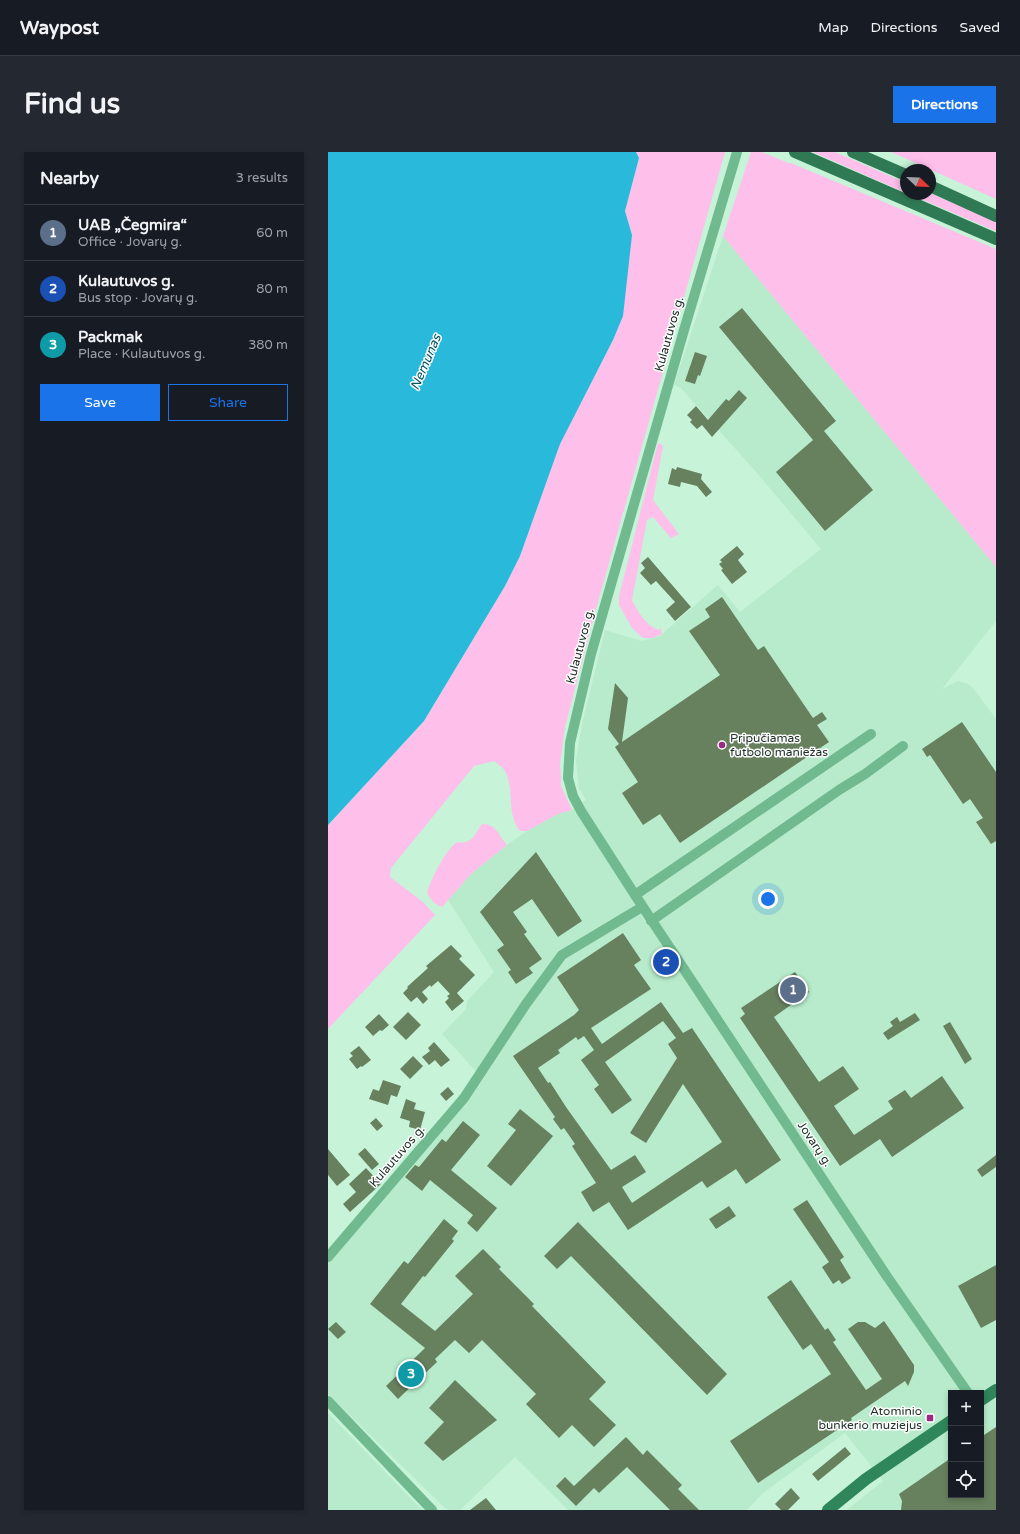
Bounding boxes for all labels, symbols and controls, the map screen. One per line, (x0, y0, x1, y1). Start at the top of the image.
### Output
text: Waypost (20, 17, 99, 39)
text: Map (818, 19, 849, 36)
text: Directions (871, 19, 938, 36)
text: Saved (960, 19, 1000, 36)
button: Directions (893, 86, 996, 123)
text: Find us (24, 87, 120, 121)
north arrow (900, 164, 936, 200)
text: Nearby (40, 168, 99, 189)
text: 3 results (236, 170, 288, 186)
text: UAB „Čegmira“ (78, 216, 187, 234)
text: 1 (49, 225, 57, 241)
text: 60 m (256, 225, 288, 241)
text: Office · Jovarų g. (78, 234, 182, 250)
text: Kulautuvos g. (78, 272, 175, 290)
text: 2 (49, 281, 57, 297)
text: 80 m (256, 281, 288, 297)
text: Bus stop · Jovarų g. (78, 290, 198, 306)
street label: Kulautuvos g. (652, 295, 686, 373)
text: Packmak (78, 328, 143, 346)
water label: Nemunas (407, 331, 445, 393)
text: 3 (49, 337, 57, 353)
text: 380 m (248, 337, 288, 353)
text: Place · Kulautuvos g. (78, 346, 205, 362)
button: Save (40, 384, 160, 421)
button: Share (168, 384, 288, 421)
street label: Kulautuvos g. (563, 607, 597, 685)
place label: Pripučiamas futbolo maniežas (730, 731, 828, 759)
marker: Pripučiamas futbolo maniežas (717, 740, 727, 750)
your location (758, 889, 778, 909)
pin: 2 (653, 947, 679, 977)
pin: 1 (780, 975, 806, 1005)
street label: Jovarų g. (795, 1119, 835, 1169)
street label: Kulautuvos g. (366, 1122, 428, 1190)
pin: 3 (398, 1359, 424, 1389)
map controls (948, 1390, 984, 1498)
button: + (948, 1390, 984, 1426)
place label: Atominio bunkerio muziejus (818, 1404, 922, 1432)
marker: Atominio bunkerio muziejus (925, 1413, 935, 1423)
button: − (948, 1426, 984, 1462)
button: locate (948, 1462, 984, 1498)

